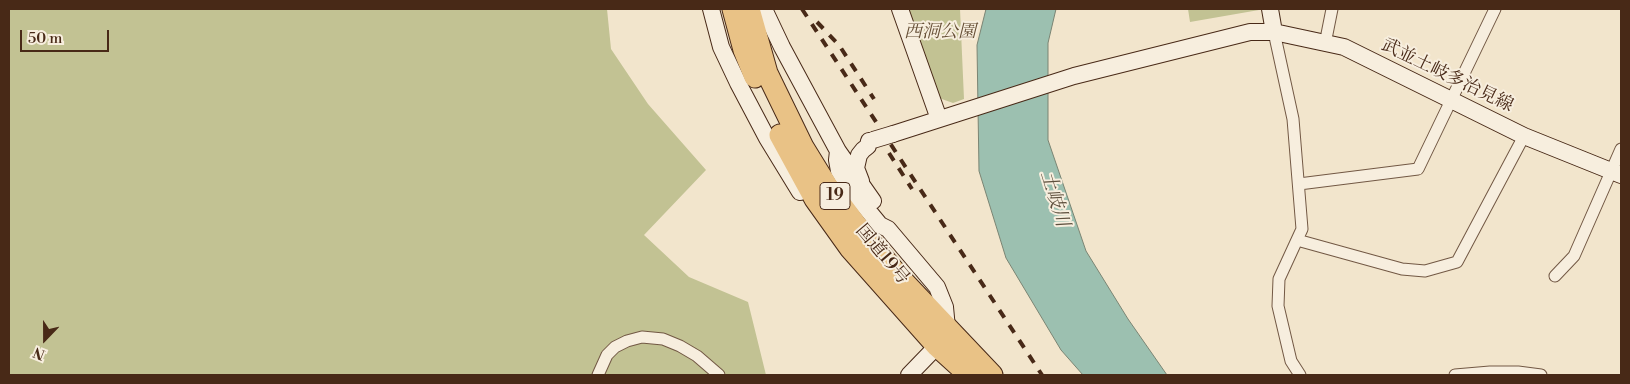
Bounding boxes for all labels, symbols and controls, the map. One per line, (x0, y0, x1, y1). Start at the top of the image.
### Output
scale bar (22, 20, 111, 52)
park label: 西洞公園 (904, 22, 976, 44)
text: 50 m (28, 29, 62, 48)
street label: 武並土岐多治見線 (1378, 35, 1516, 117)
water label: 土岐川 (1035, 168, 1073, 230)
road number: 19 (820, 182, 850, 210)
street label: 国道19号 (851, 220, 913, 290)
north arrow (20, 314, 70, 364)
text: N (31, 342, 48, 363)

